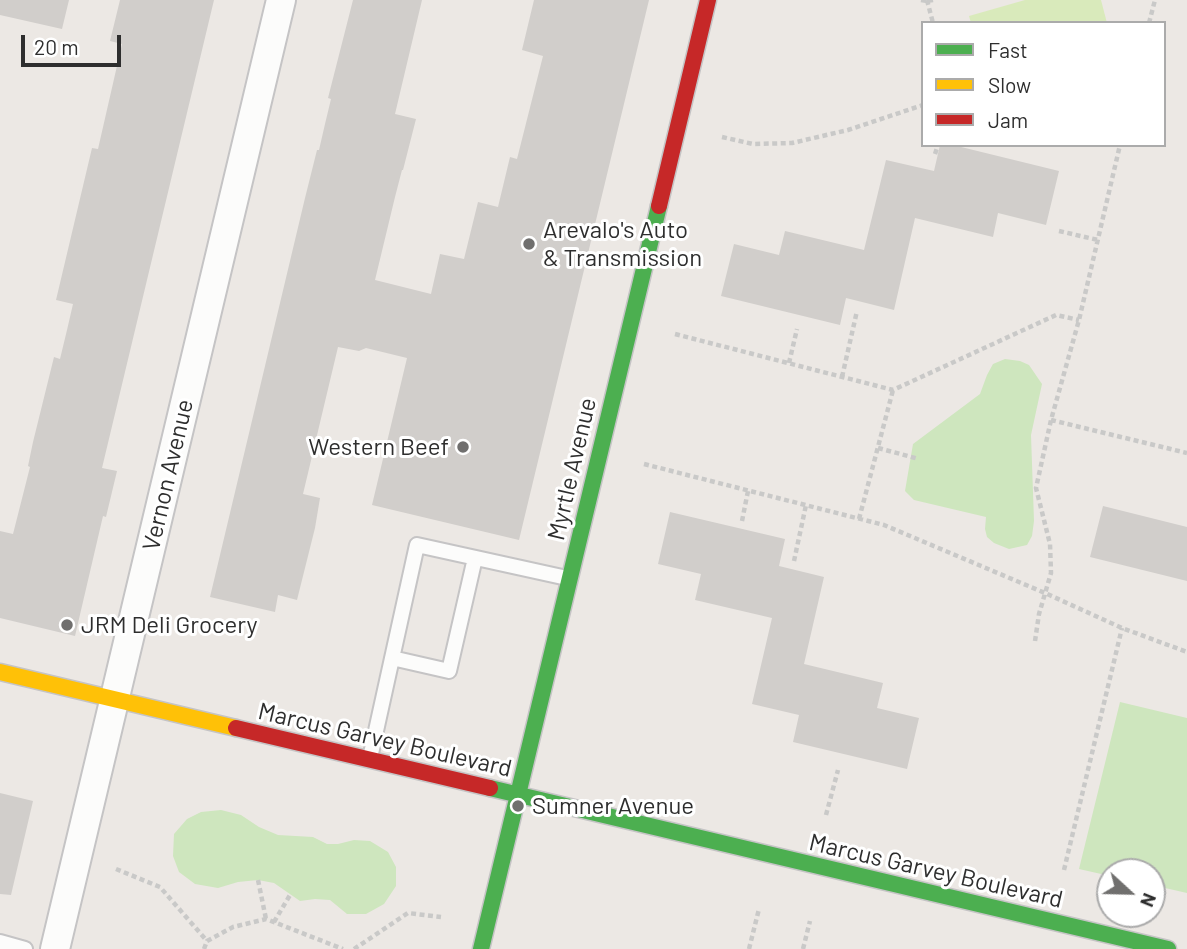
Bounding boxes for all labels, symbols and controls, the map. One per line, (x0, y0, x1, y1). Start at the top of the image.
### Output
scale bar (24, 21, 124, 65)
legend (921, 21, 1166, 147)
text: 20 m (34, 34, 79, 59)
text: Fast (988, 37, 1028, 62)
text: Slow (988, 72, 1031, 97)
text: Jam (988, 107, 1028, 132)
place label: Arevalo's Auto & Transmission (543, 216, 702, 272)
marker: Arevalo's Auto & Transmission (521, 236, 537, 252)
street label: Myrtle Avenue (542, 395, 602, 543)
street label: Vernon Avenue (137, 397, 199, 553)
place label: Western Beef (308, 433, 449, 461)
marker: Western Beef (455, 439, 471, 455)
place label: JRM Deli Grocery (81, 611, 258, 639)
marker: JRM Deli Grocery (59, 617, 75, 633)
street label: Marcus Garvey Boulevard (255, 697, 515, 783)
place label: Sumner Avenue (532, 792, 694, 820)
marker: Sumner Avenue (510, 798, 526, 814)
street label: Marcus Garvey Boulevard (806, 828, 1066, 914)
north arrow (1096, 858, 1166, 928)
text: N (1136, 890, 1162, 910)

